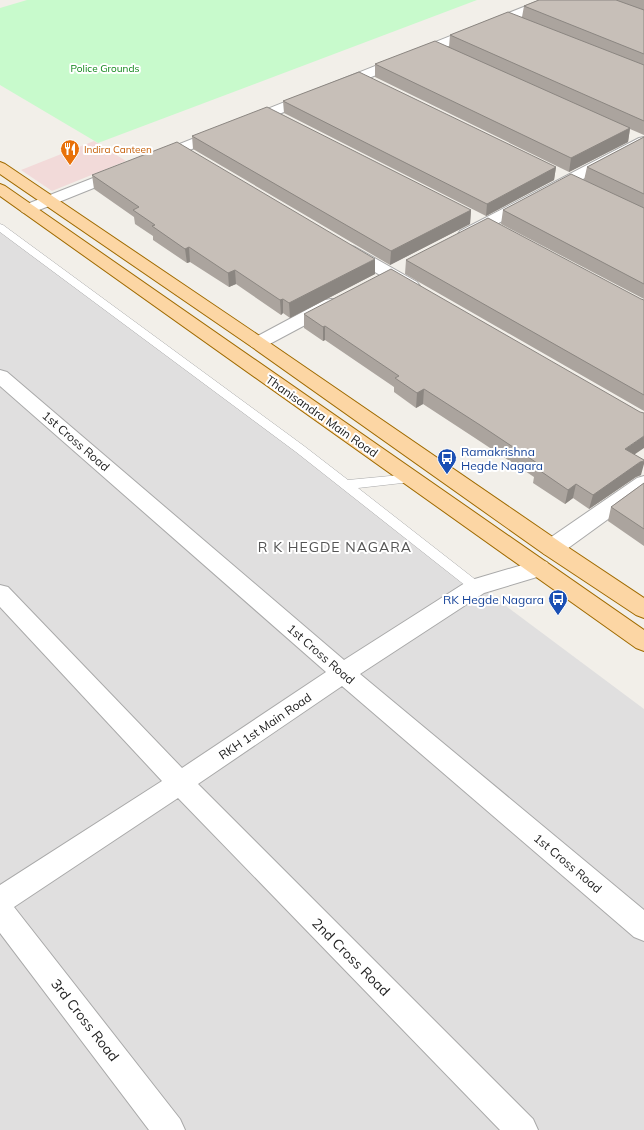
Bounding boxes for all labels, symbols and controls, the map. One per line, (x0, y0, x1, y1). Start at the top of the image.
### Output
park label: Police Grounds (71, 62, 139, 75)
restaurant icon: Indira Canteen (59, 138, 81, 166)
place label: Indira Canteen (84, 143, 152, 156)
street label: Thanisandra Main Road (263, 372, 381, 460)
street label: 1st Cross Road (39, 408, 113, 474)
place label: Ramakrishna Hegde Nagara (461, 444, 543, 473)
bus stop icon: Ramakrishna Hegde Nagara (436, 447, 458, 475)
district label: R K HEGDE NAGARA (258, 538, 412, 556)
bus stop icon: RK Hegde Nagara (547, 588, 569, 616)
place label: RK Hegde Nagara (443, 592, 544, 607)
street label: 1st Cross Road (284, 621, 358, 687)
street label: RKH 1st Main Road (216, 689, 314, 763)
street label: 1st Cross Road (531, 830, 605, 896)
street label: 2nd Cross Road (308, 914, 394, 1000)
street label: 3rd Cross Road (47, 975, 123, 1065)

